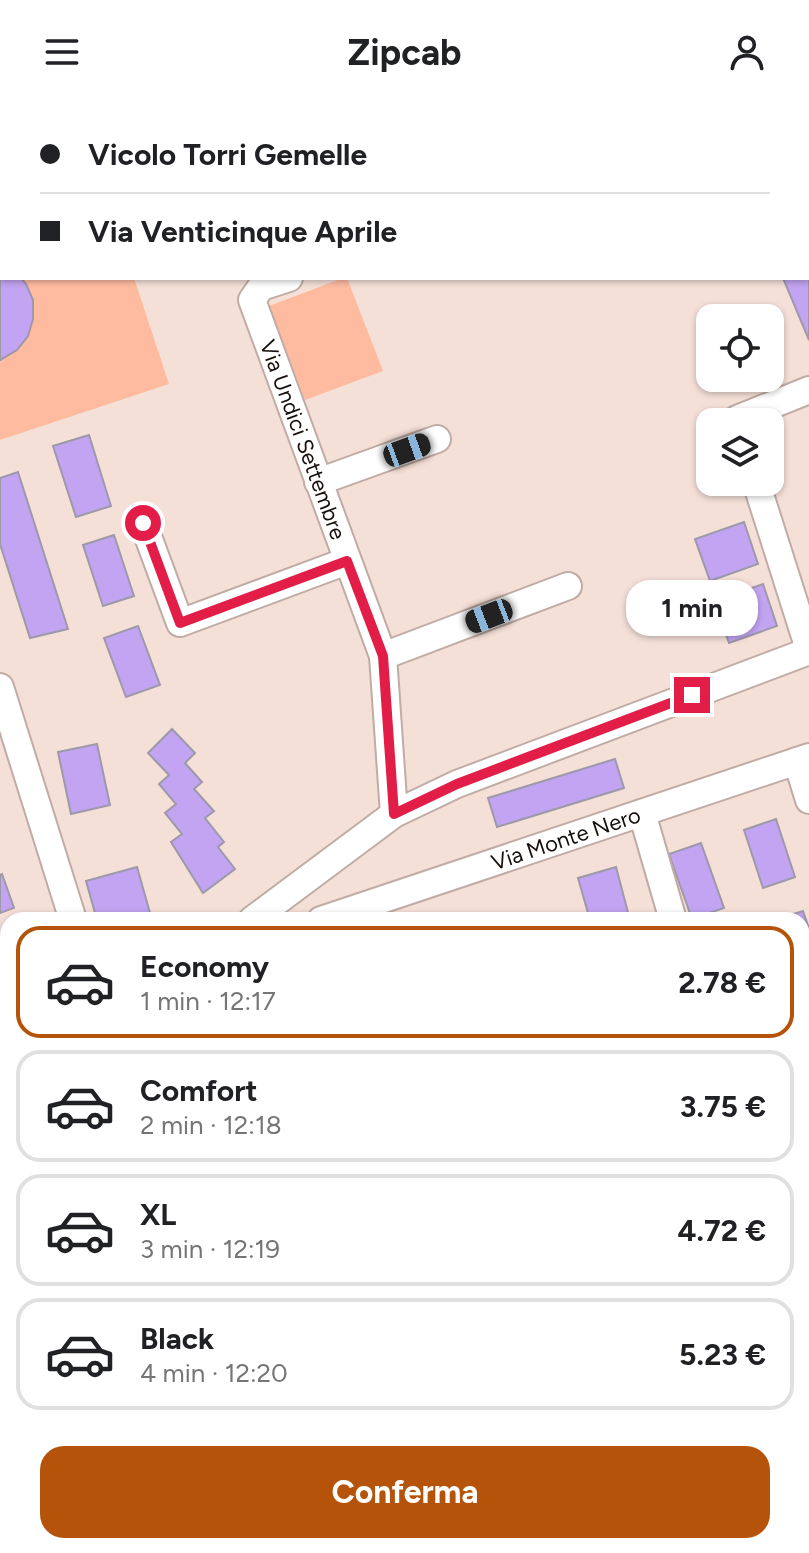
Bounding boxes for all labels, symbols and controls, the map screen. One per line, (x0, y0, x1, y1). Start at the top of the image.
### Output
icon: menu (40, 30, 84, 74)
icon: person (725, 30, 769, 74)
text: Zipcab (347, 31, 462, 74)
text: Vicolo Torri Gemelle (88, 136, 367, 173)
text: Via Venticinque Aprile (88, 213, 397, 250)
map controls (696, 304, 784, 496)
button: locate (696, 304, 784, 392)
street label: Via Undici Settembre (254, 336, 352, 543)
button: layers (696, 408, 784, 496)
car (380, 431, 434, 469)
route start (125, 505, 161, 541)
callout: 1 min (626, 579, 758, 635)
text: 1 min (661, 592, 723, 624)
car (462, 596, 516, 636)
route end (674, 677, 710, 713)
street label: Via Monte Nero (488, 801, 644, 876)
icon: car (44, 946, 116, 1018)
text: Economy (140, 948, 269, 985)
text: 2.78 € (678, 964, 766, 1001)
text: 1 min · 12:17 (140, 985, 276, 1017)
icon: car (44, 1070, 116, 1142)
text: Comfort (140, 1072, 258, 1109)
text: 3.75 € (680, 1088, 766, 1125)
text: 2 min · 12:18 (140, 1109, 282, 1141)
icon: car (44, 1194, 116, 1266)
text: XL (140, 1196, 176, 1233)
text: 4.72 € (678, 1212, 766, 1249)
text: 3 min · 12:19 (140, 1233, 280, 1265)
icon: car (44, 1318, 116, 1390)
text: Black (140, 1320, 214, 1357)
text: 5.23 € (679, 1336, 766, 1373)
text: 4 min · 12:20 (140, 1357, 288, 1389)
button: Conferma (40, 1446, 770, 1538)

